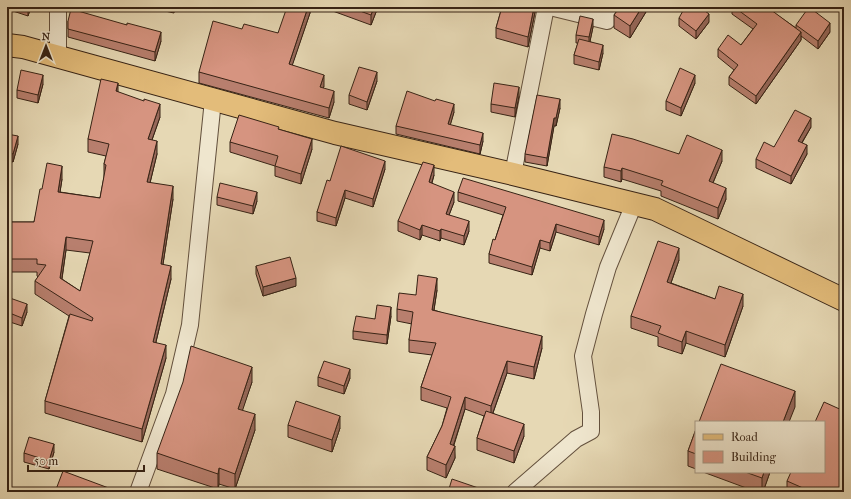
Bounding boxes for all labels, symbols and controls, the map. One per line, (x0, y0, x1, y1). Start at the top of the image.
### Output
north arrow (26, 26, 66, 66)
text: N (42, 30, 51, 43)
legend (695, 421, 825, 473)
text: Road (731, 430, 758, 444)
scale bar (28, 447, 144, 473)
text: Building (731, 450, 776, 464)
text: 50 m (34, 454, 58, 468)

